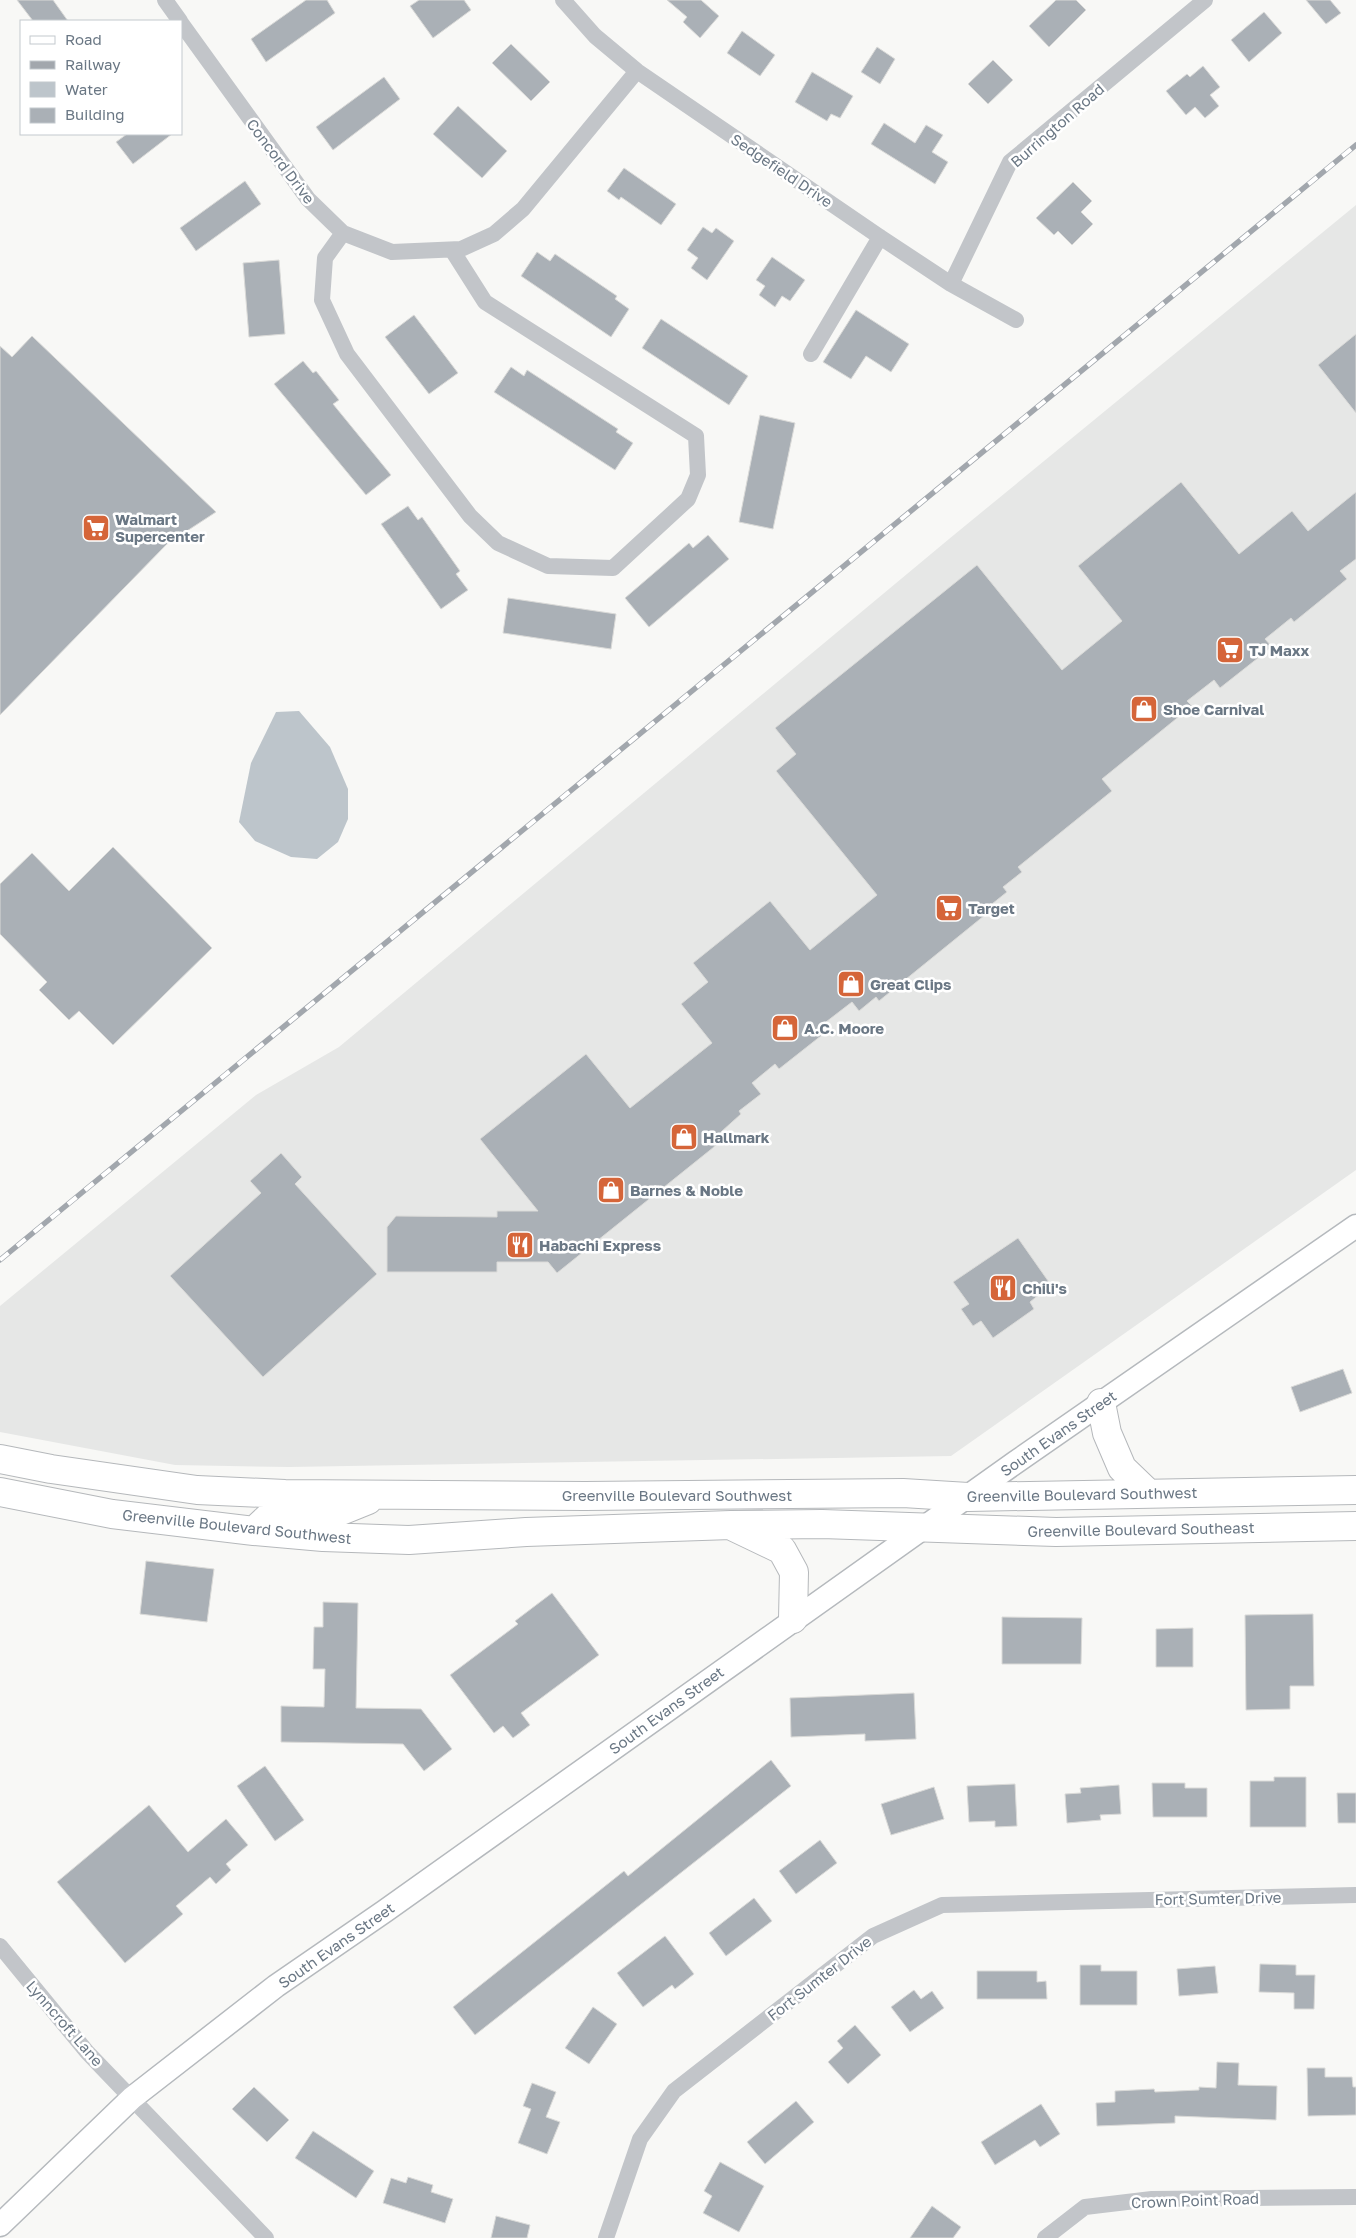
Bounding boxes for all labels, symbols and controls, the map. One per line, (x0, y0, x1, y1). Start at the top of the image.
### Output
legend (20, 20, 182, 135)
text: Road (65, 30, 102, 48)
text: Railway (65, 55, 121, 73)
street label: Burrington Road (1007, 79, 1107, 171)
text: Water (65, 80, 108, 98)
text: Building (65, 105, 125, 123)
street label: Concord Drive (243, 115, 319, 207)
street label: Sedgefield Drive (728, 129, 836, 211)
place label: Walmart Supercenter (115, 510, 205, 545)
supermarket icon: Walmart Supercenter (81, 513, 111, 543)
supermarket icon: TJ Maxx (1215, 635, 1245, 665)
place label: TJ Maxx (1249, 641, 1310, 659)
shop icon: Shoe Carnival (1129, 694, 1159, 724)
place label: Shoe Carnival (1163, 700, 1264, 718)
supermarket icon: Target (934, 893, 964, 923)
place label: Target (968, 899, 1015, 917)
shop icon: Great Clips (836, 969, 866, 999)
place label: Great Clips (870, 975, 951, 993)
shop icon: A.C. Moore (770, 1013, 800, 1043)
place label: A.C. Moore (804, 1019, 884, 1037)
shop icon: Hallmark (669, 1122, 699, 1152)
place label: Hallmark (703, 1128, 770, 1146)
shop icon: Barnes & Noble (596, 1175, 626, 1205)
place label: Barnes & Noble (630, 1181, 743, 1199)
restaurant icon: Habachi Express (505, 1230, 535, 1260)
place label: Habachi Express (539, 1236, 661, 1254)
restaurant icon: Chili's (988, 1273, 1018, 1303)
place label: Chili's (1022, 1279, 1067, 1297)
street label: South Evans Street (997, 1386, 1119, 1480)
street label: Greenville Boulevard Southwest (967, 1483, 1197, 1505)
street label: Greenville Boulevard Southwest (562, 1486, 792, 1504)
street label: Greenville Boulevard Southwest (121, 1505, 353, 1547)
street label: Greenville Boulevard Southeast (1027, 1518, 1255, 1540)
street label: South Evans Street (605, 1662, 727, 1758)
street label: Fort Sumter Drive (1154, 1888, 1282, 1908)
street label: South Evans Street (275, 1898, 397, 1992)
street label: Fort Sumter Drive (763, 1932, 875, 2024)
street label: Lynncroft Lane (23, 1977, 107, 2070)
street label: Crown Point Road (1131, 2189, 1259, 2211)

